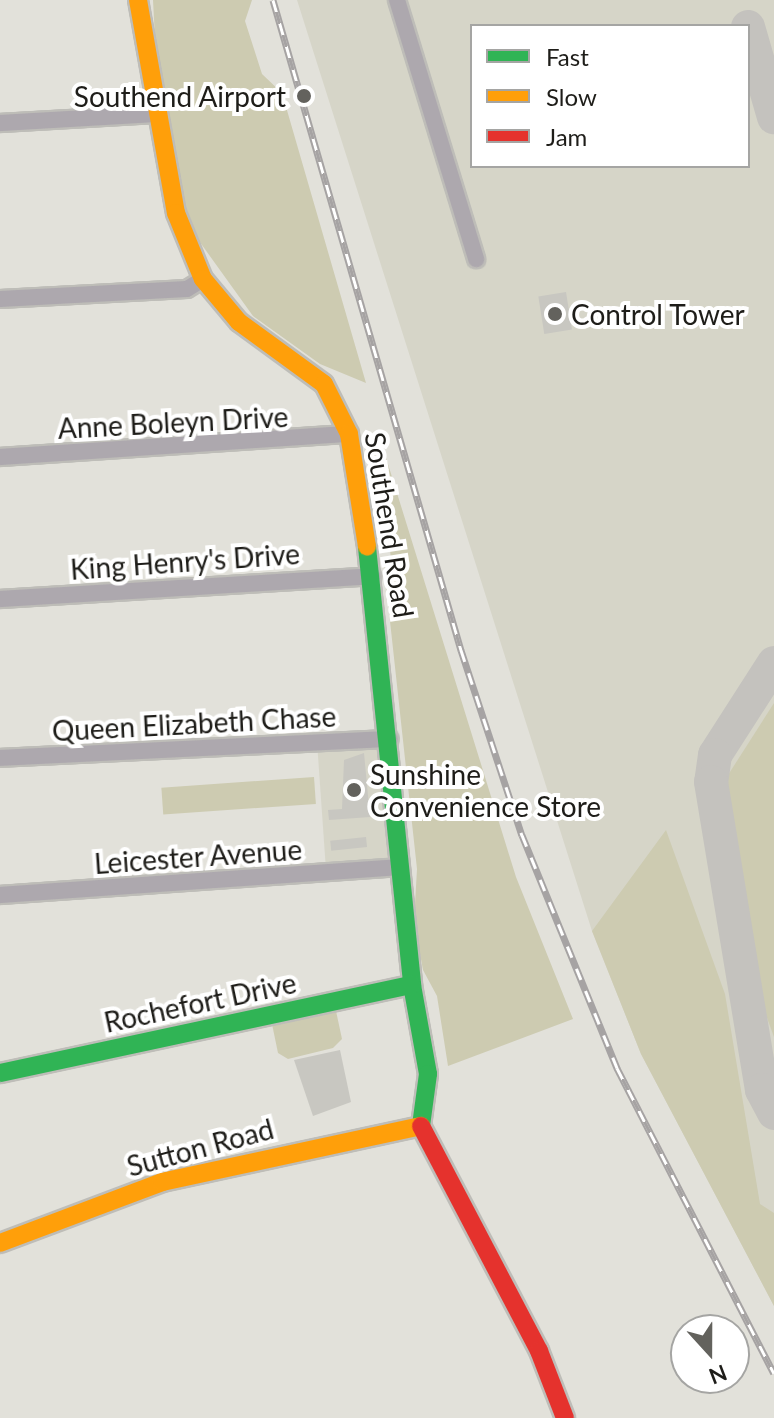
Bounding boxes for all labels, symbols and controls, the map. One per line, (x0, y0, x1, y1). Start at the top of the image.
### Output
legend (470, 24, 750, 168)
text: Fast (546, 42, 589, 71)
place label: Southend Airport (73, 79, 286, 113)
text: Slow (546, 82, 597, 111)
marker: Southend Airport (293, 85, 315, 107)
text: Jam (546, 122, 587, 151)
place label: Control Tower (571, 297, 746, 331)
marker: Control Tower (546, 305, 564, 323)
street label: Anne Boleyn Drive (57, 399, 289, 445)
street label: Southend Road (359, 430, 421, 620)
street label: King Henry's Drive (69, 536, 301, 586)
street label: Queen Elizabeth Chase (51, 699, 337, 747)
place label: Sunshine Convenience Store (370, 757, 601, 823)
marker: Sunshine Convenience Store (345, 781, 363, 799)
street label: Leicester Avenue (92, 832, 304, 880)
street label: Rochefort Drive (101, 965, 299, 1039)
street label: Sutton Road (123, 1111, 277, 1183)
north arrow (670, 1314, 750, 1394)
text: N (705, 1359, 731, 1391)

